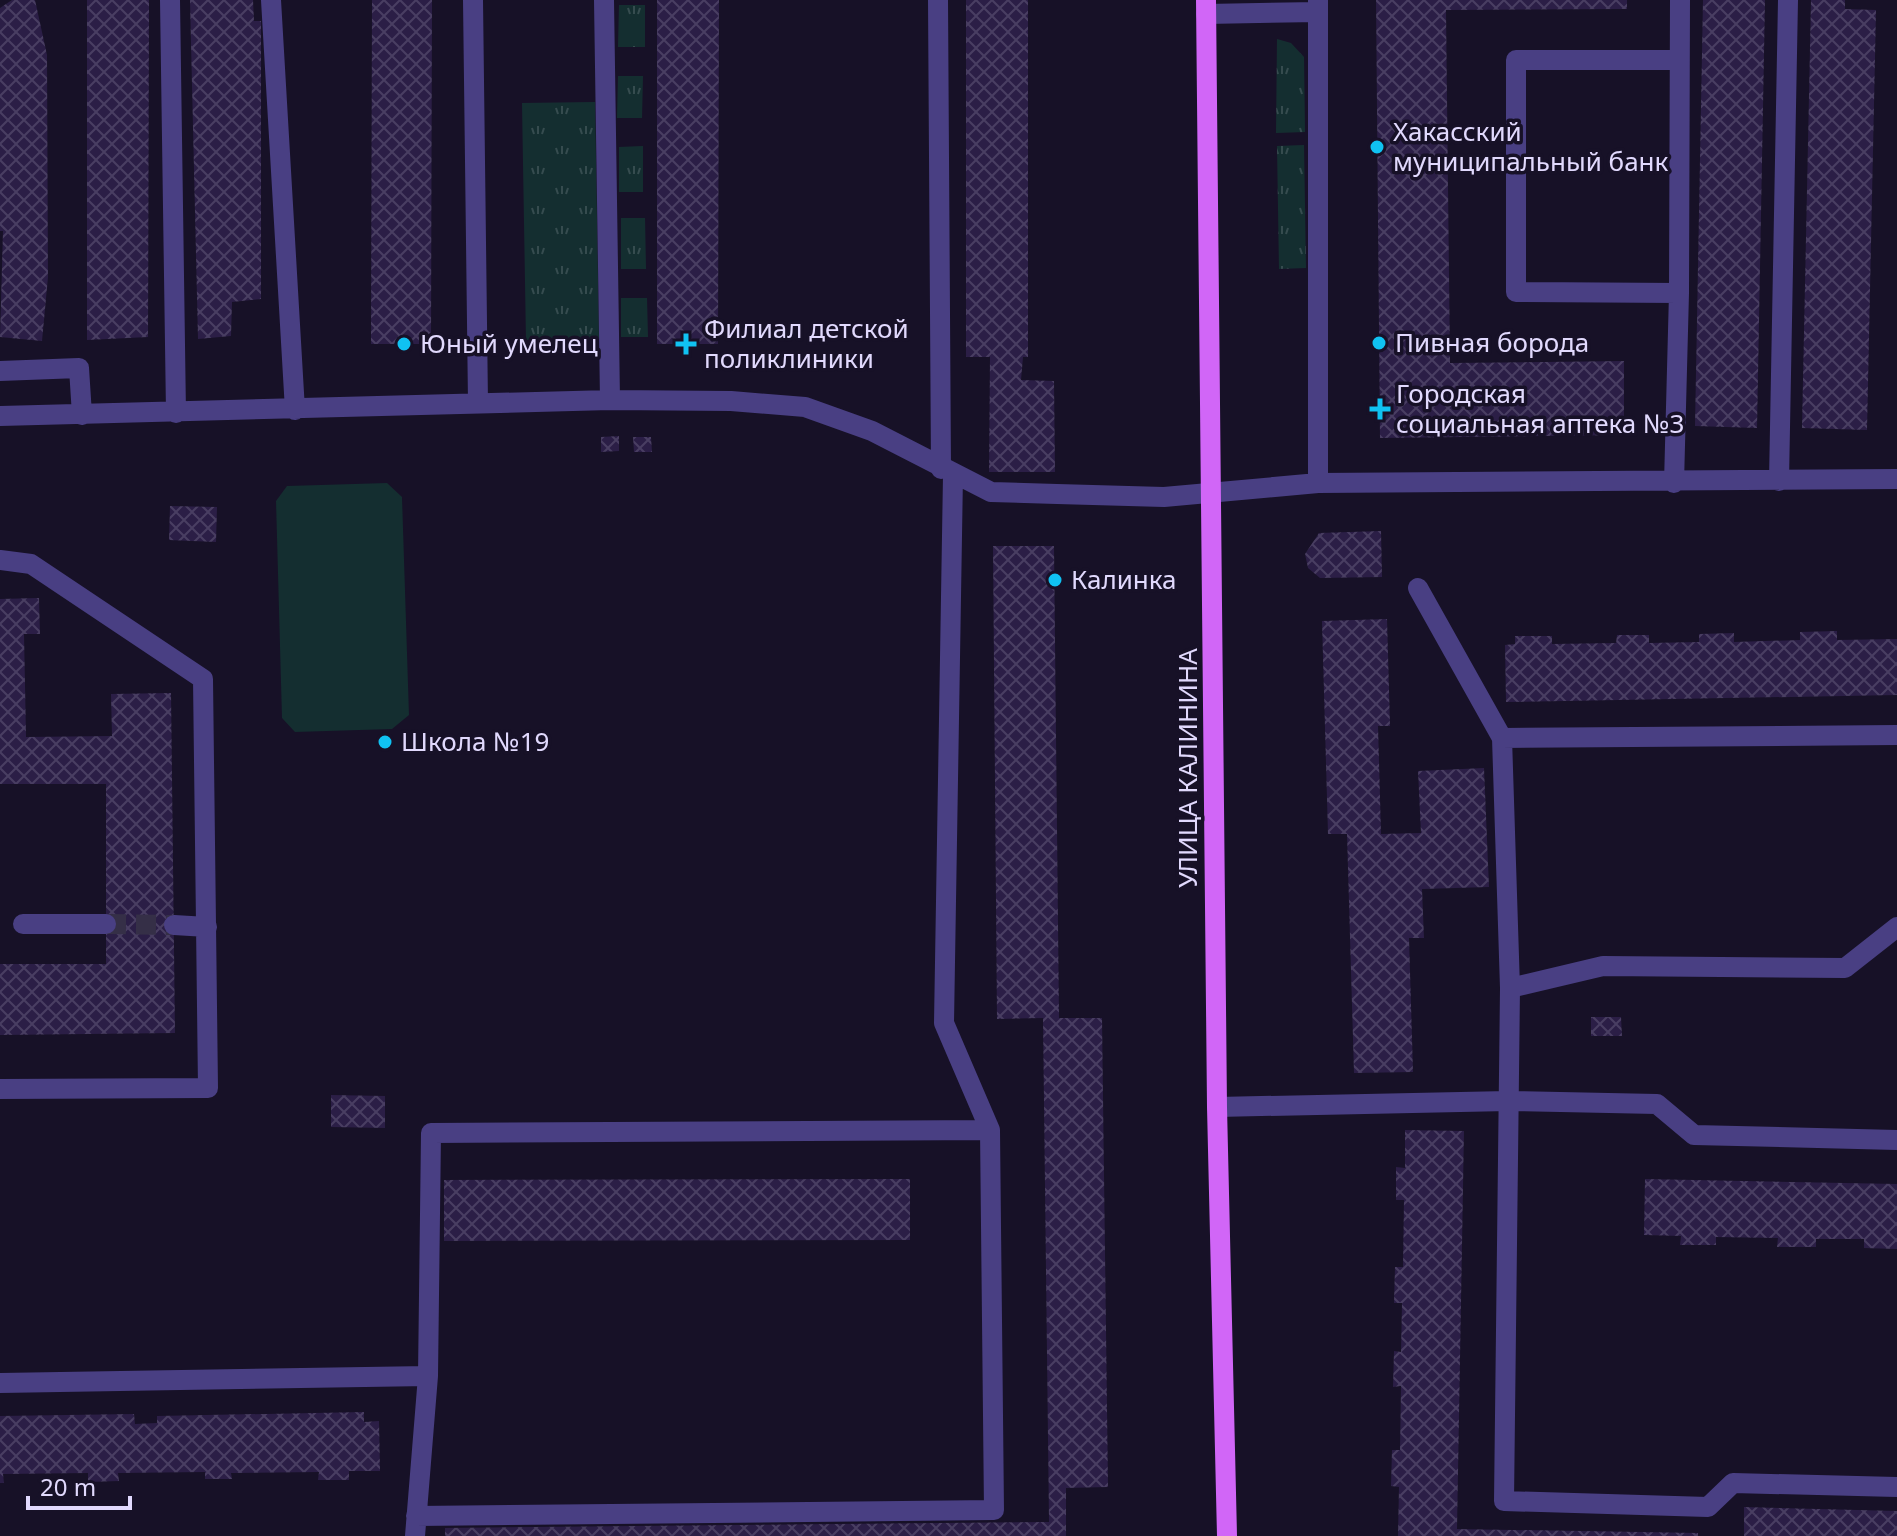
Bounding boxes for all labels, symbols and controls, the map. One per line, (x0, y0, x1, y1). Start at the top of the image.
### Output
place label: Хакасский муниципальный банк (1393, 113, 1669, 179)
marker: Хакасский муниципальный банк (1368, 138, 1386, 156)
place label: Филиал детской поликлиники (704, 310, 909, 376)
place label: Пивная борода (1395, 324, 1589, 360)
place label: Юный умелец (420, 325, 598, 361)
marker: Филиал детской поликлиники (675, 333, 697, 355)
marker: Пивная борода (1370, 334, 1388, 352)
marker: Юный умелец (395, 335, 413, 353)
place label: Городская социальная аптека №3 (1396, 375, 1684, 441)
marker: Городская социальная аптека №3 (1371, 400, 1389, 418)
place label: Калинка (1071, 561, 1177, 597)
marker: Калинка (1046, 571, 1064, 589)
street label: УЛИЦА КАЛИНИНА (1169, 648, 1205, 888)
place label: Школа №19 (401, 723, 549, 759)
marker: Школа №19 (376, 733, 394, 751)
scale bar (28, 1460, 130, 1510)
text: 20 m (40, 1470, 96, 1503)

